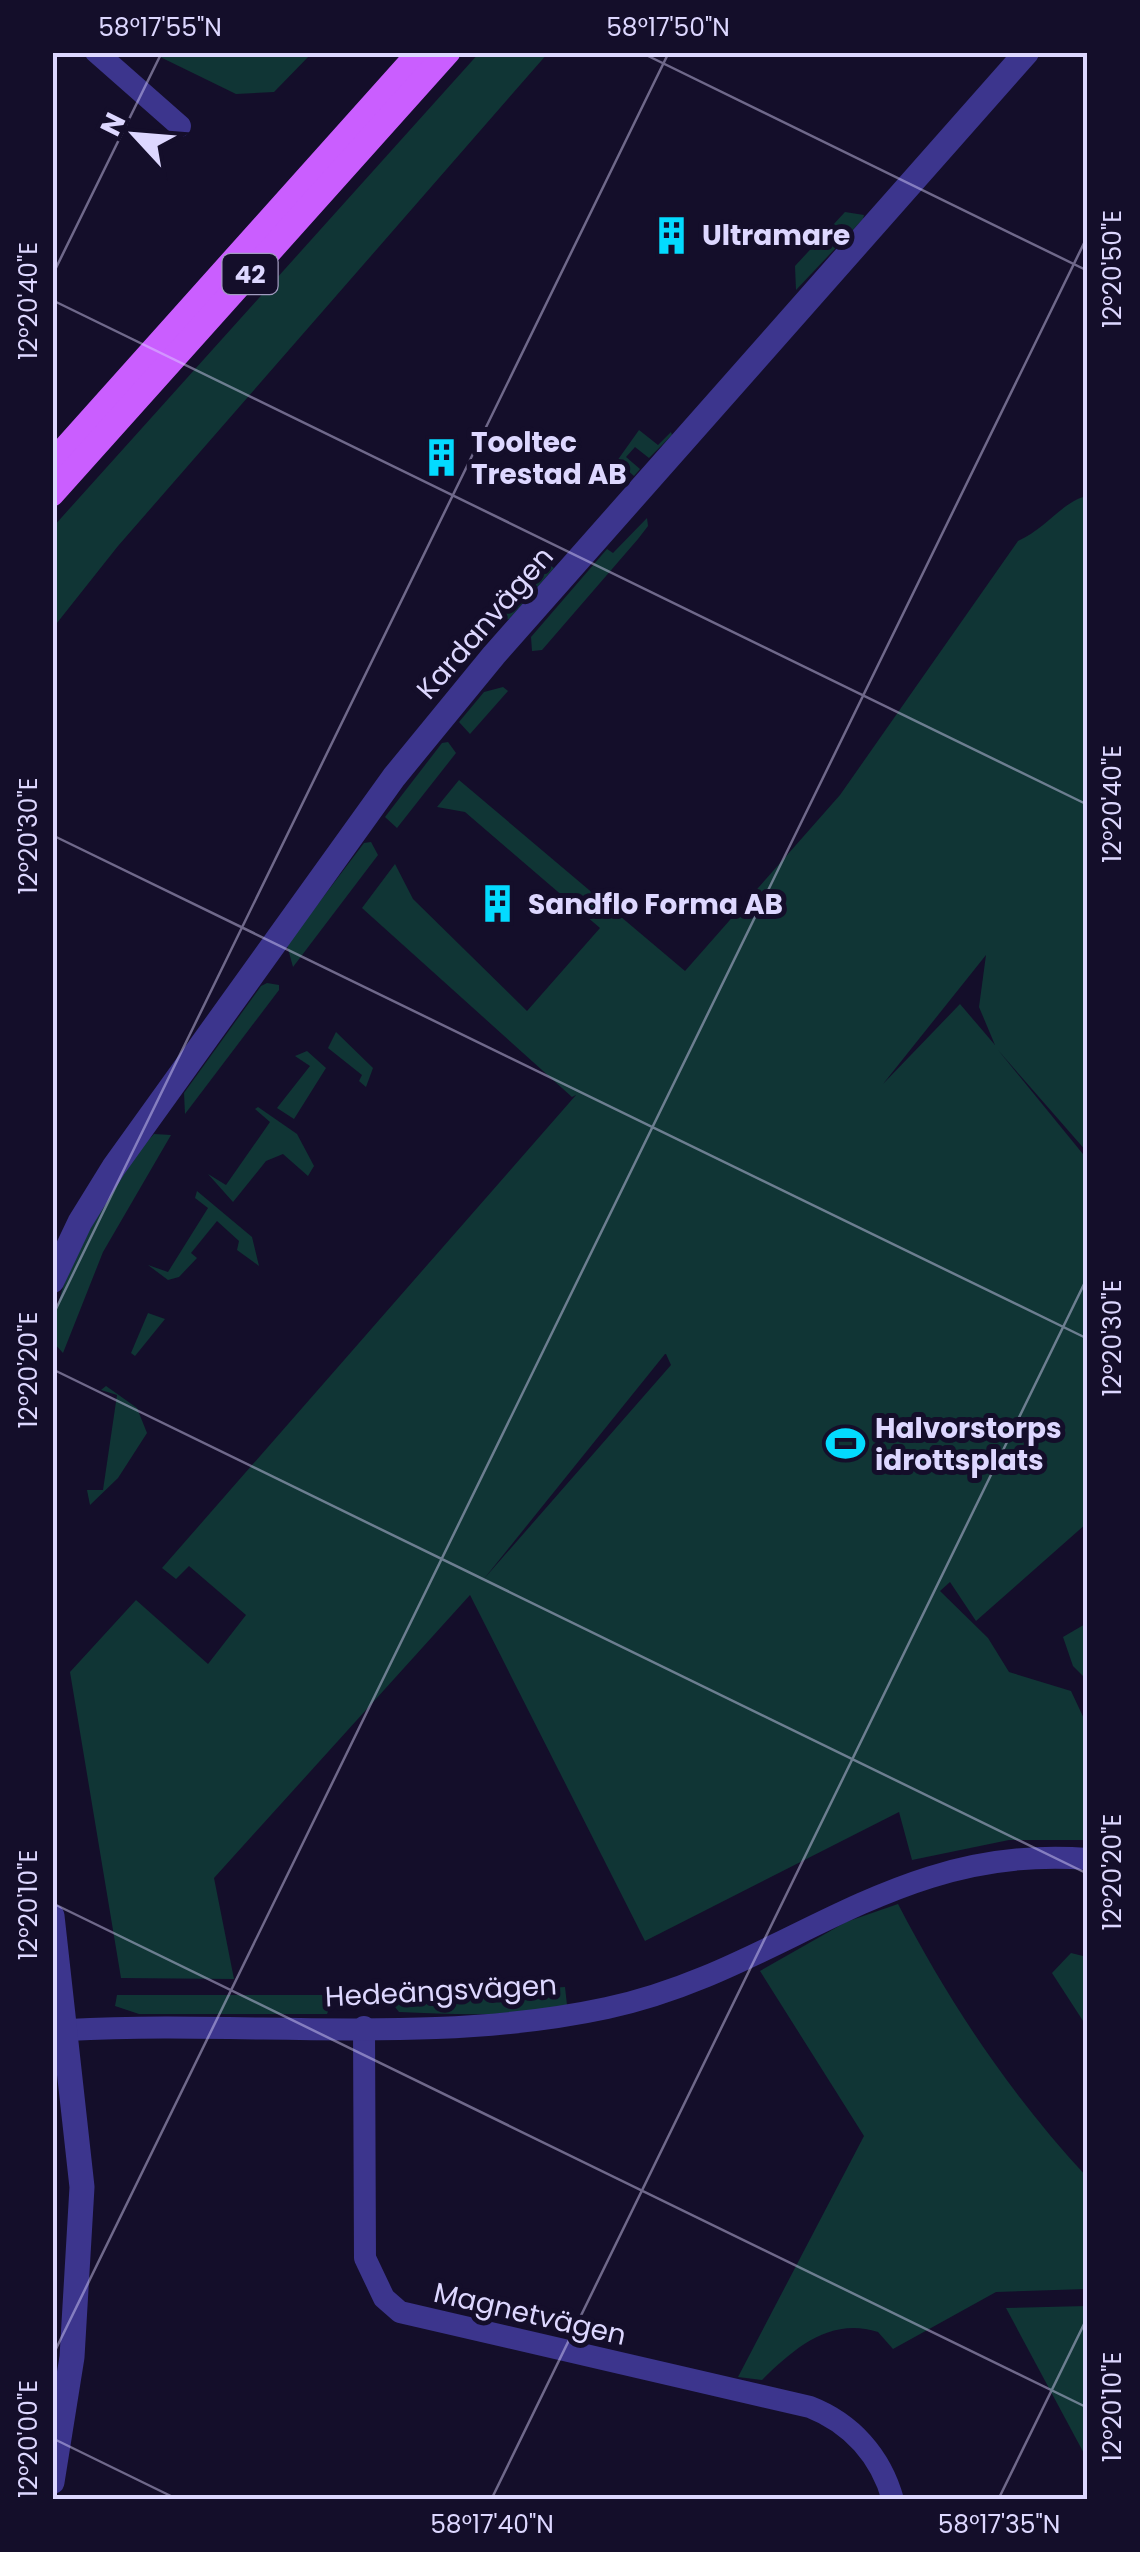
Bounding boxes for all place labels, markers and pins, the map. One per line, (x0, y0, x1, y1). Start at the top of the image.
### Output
building icon: Ultramare (651, 214, 693, 256)
place label: Ultramare (702, 216, 850, 255)
place label: Tooltec Trestad AB (471, 423, 627, 494)
building icon: Tooltec Trestad AB (420, 437, 462, 479)
building icon: Sandflo Forma AB (477, 883, 519, 925)
place label: Sandflo Forma AB (528, 885, 783, 924)
place label: Halvorstorps idrottsplats (875, 1409, 1062, 1480)
sports icon: Halvorstorps idrottsplats (824, 1423, 866, 1465)

